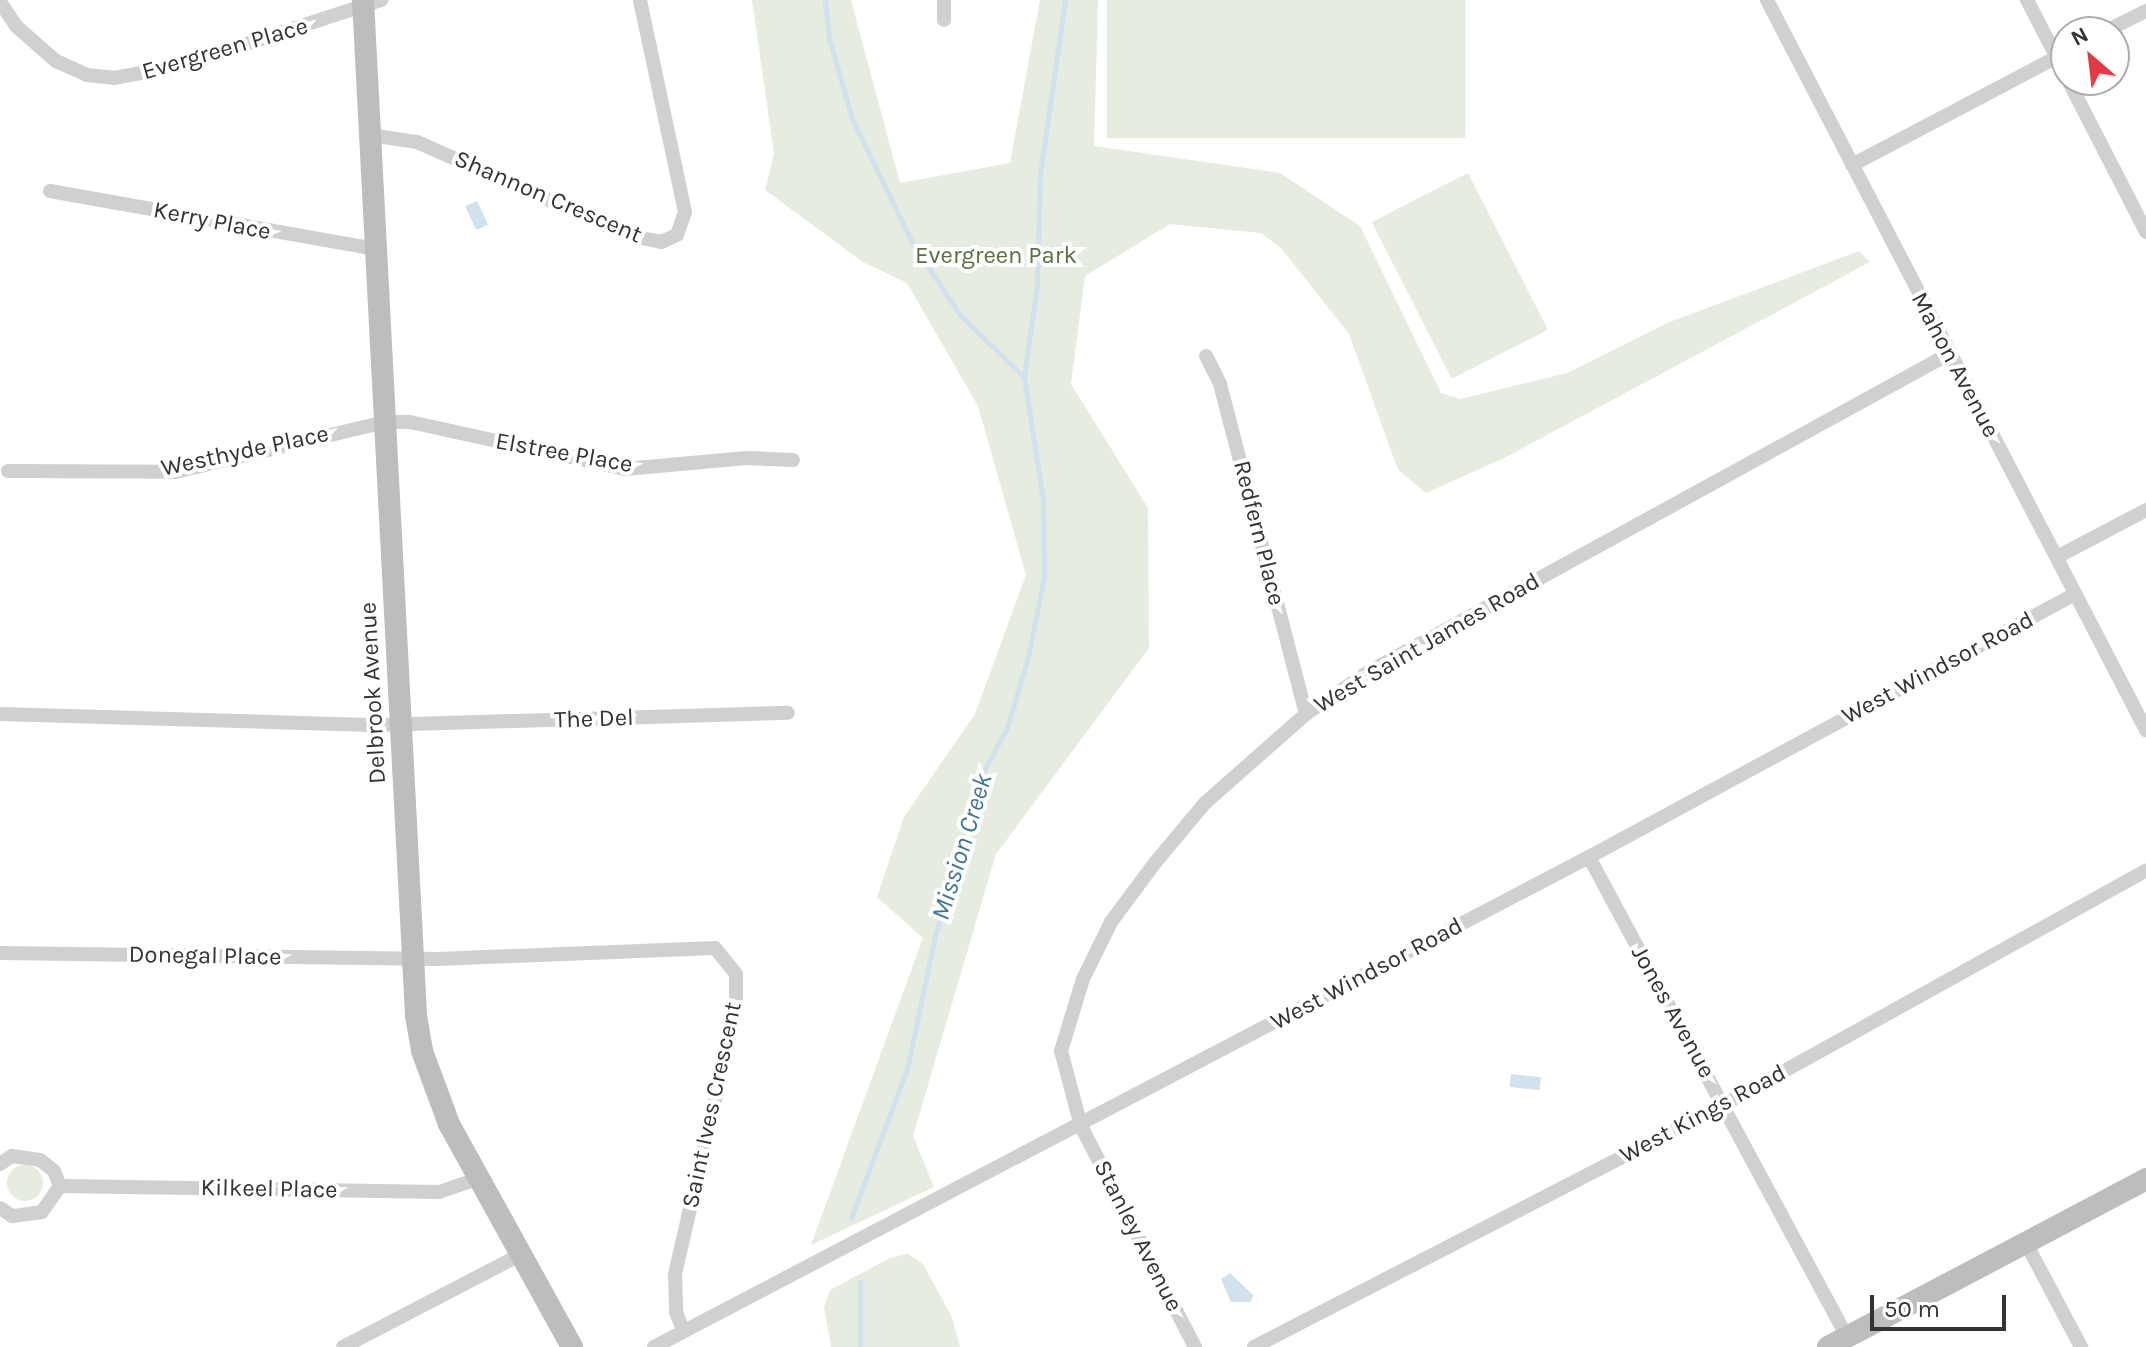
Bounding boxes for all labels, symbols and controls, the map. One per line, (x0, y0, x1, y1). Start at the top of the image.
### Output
street label: Evergreen Place (139, 12, 311, 86)
north arrow (2050, 16, 2130, 96)
text: N (2067, 21, 2093, 52)
street label: Shannon Crescent (450, 144, 646, 250)
street label: Kerry Place (151, 196, 273, 246)
park label: Evergreen Park (915, 242, 1077, 270)
street label: Mahon Avenue (1905, 287, 2005, 443)
street label: Westhyde Place (159, 419, 331, 483)
street label: Elstree Place (493, 427, 635, 479)
street label: Redfern Place (1227, 457, 1291, 609)
street label: West Saint James Road (1309, 567, 1545, 719)
street label: Delbrook Avenue (354, 601, 392, 785)
street label: West Windsor Road (1837, 605, 2039, 731)
street label: The Del (554, 703, 634, 735)
water label: Mission Creek (925, 770, 999, 924)
street label: West Windsor Road (1266, 911, 1468, 1037)
street label: Donegal Place (128, 940, 282, 972)
street label: Jones Avenue (1625, 941, 1721, 1083)
street label: Saint Ives Crescent (676, 999, 748, 1211)
street label: West Kings Road (1615, 1058, 1791, 1170)
street label: Stanley Avenue (1087, 1155, 1189, 1317)
street label: Kilkeel Place (200, 1173, 338, 1205)
scale bar (1874, 1279, 2010, 1329)
text: 50 m (1884, 1295, 1940, 1323)

